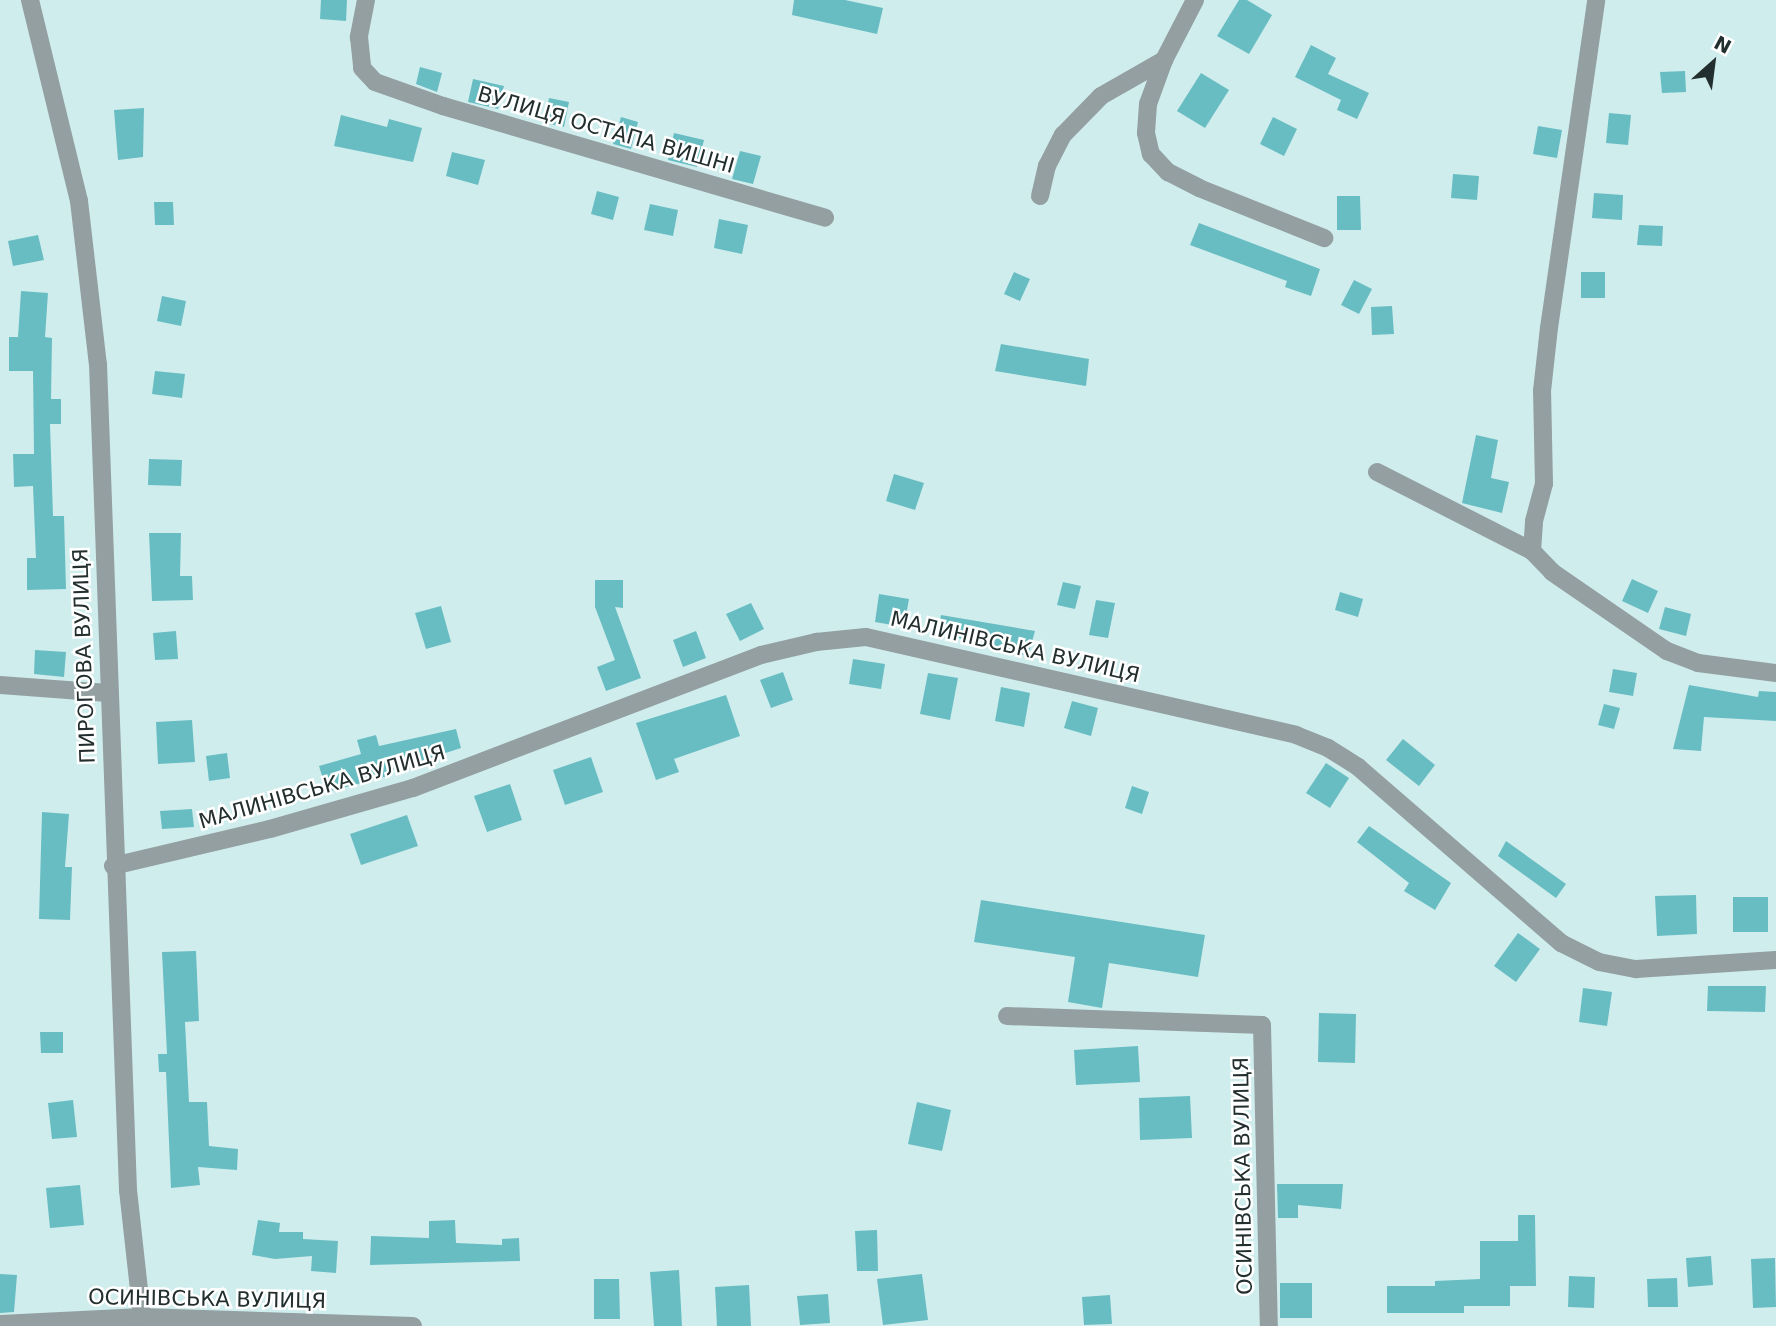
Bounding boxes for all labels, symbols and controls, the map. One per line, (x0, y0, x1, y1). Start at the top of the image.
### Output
north arrow (1678, 28, 1748, 98)
text: N (1711, 31, 1735, 58)
street label: ВУЛИЦЯ ОСТАПА ВИШНІ (475, 81, 737, 179)
street label: ПИРОГОВА ВУЛИЦЯ (68, 548, 100, 764)
street label: МАЛИНІВСЬКА ВУЛИЦЯ (888, 606, 1142, 688)
street label: МАЛИНІВСЬКА ВУЛИЦЯ (196, 740, 448, 834)
street label: ОСИНІВСЬКА ВУЛИЦЯ (1228, 1057, 1258, 1295)
street label: ОСИНІВСЬКА ВУЛИЦЯ (88, 1284, 326, 1314)

